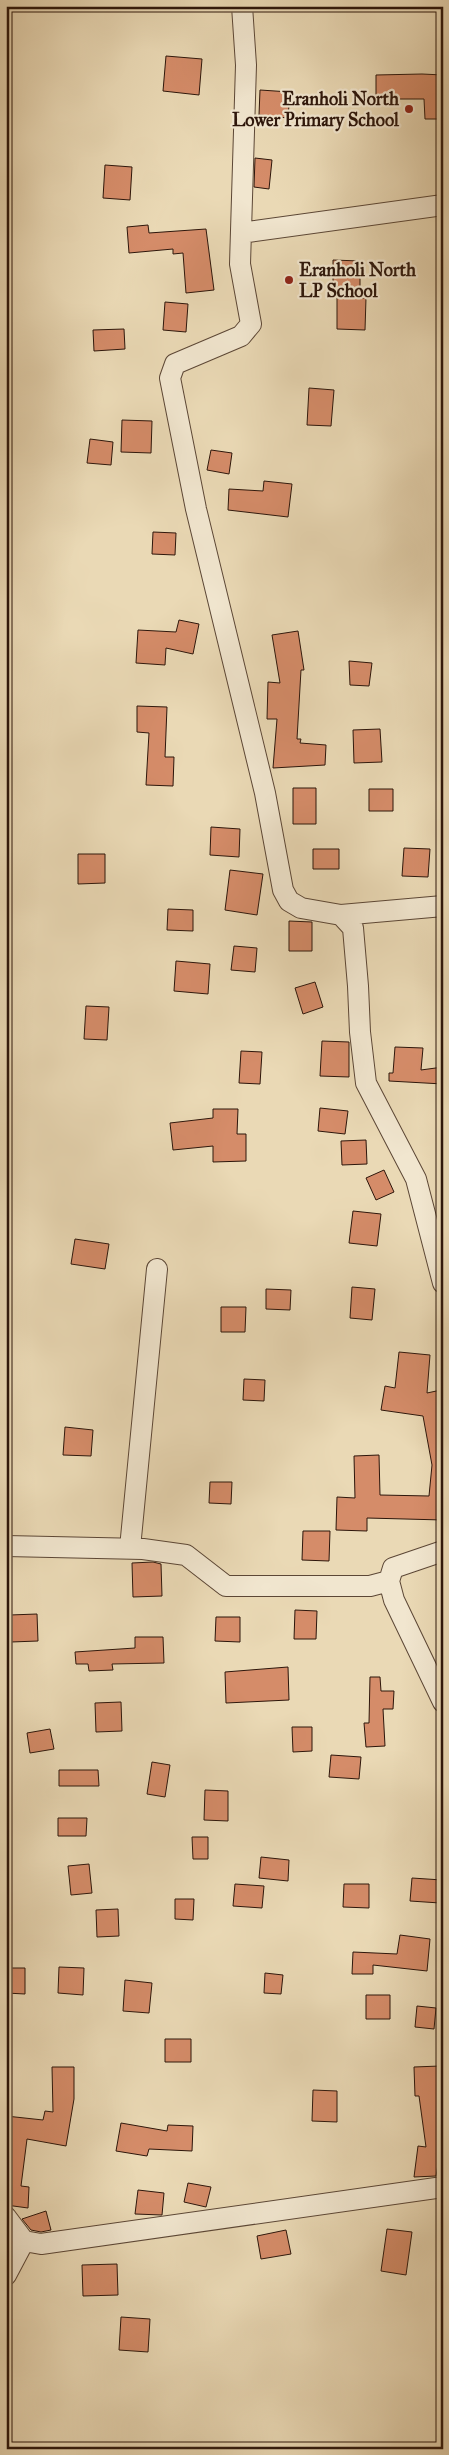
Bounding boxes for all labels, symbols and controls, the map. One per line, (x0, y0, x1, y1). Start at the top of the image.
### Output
place label: Eranholi North Lower Primary School (232, 88, 400, 132)
marker: Eranholi North Lower Primary School (403, 103, 415, 115)
place label: Eranholi North LP School (299, 259, 417, 302)
marker: Eranholi North LP School (283, 274, 295, 286)

